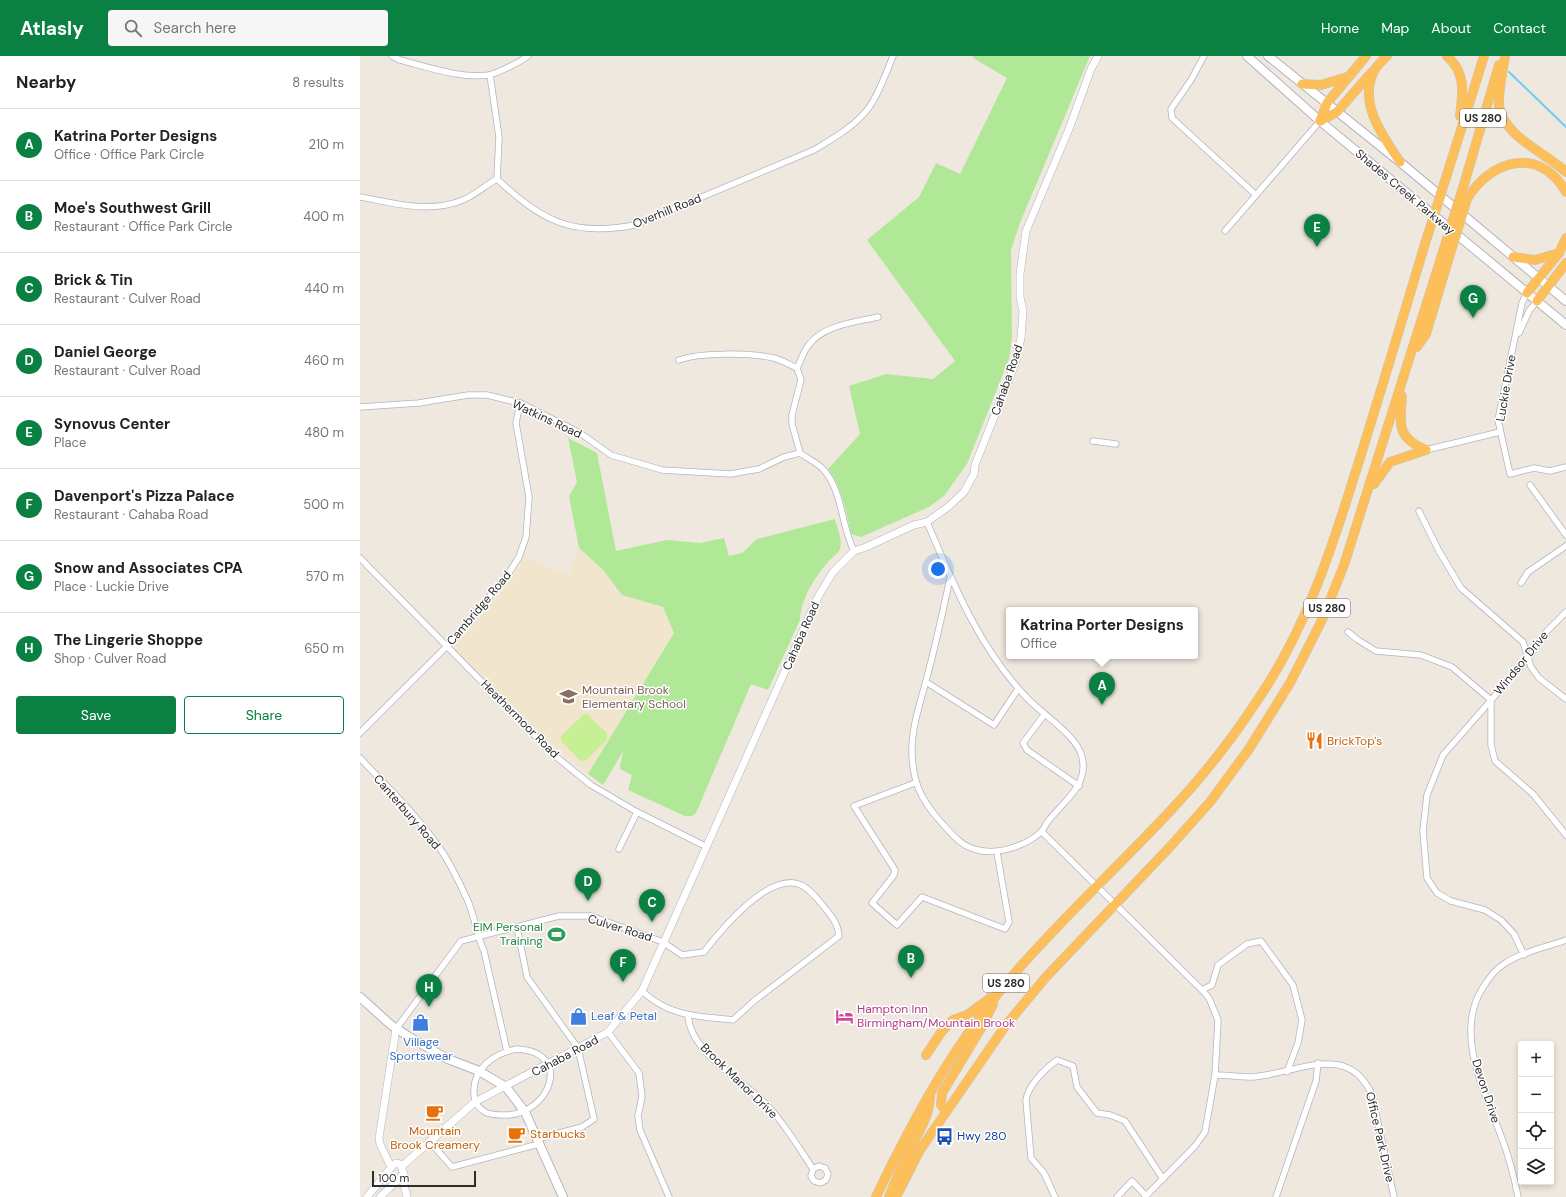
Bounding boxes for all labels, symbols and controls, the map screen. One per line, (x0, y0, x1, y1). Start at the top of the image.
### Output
search box (108, 10, 388, 46)
text: Atlasly (20, 16, 84, 41)
icon: search (122, 17, 144, 39)
text: Search here (154, 18, 236, 38)
text: Home (1321, 19, 1359, 37)
text: Map (1381, 19, 1409, 37)
text: About (1431, 19, 1471, 37)
text: Contact (1493, 19, 1546, 37)
text: Nearby (16, 71, 76, 93)
text: 8 results (292, 74, 344, 91)
road number: US 280 (1460, 109, 1506, 127)
text: Katrina Porter Designs (54, 126, 217, 146)
text: A (24, 136, 34, 153)
text: 210 m (309, 136, 344, 153)
text: Office · Office Park Circle (54, 146, 204, 163)
street label: Shades Creek Parkway (1352, 146, 1458, 239)
street label: Overhill Road (630, 190, 704, 232)
text: Moe's Southwest Grill (54, 198, 211, 218)
text: B (25, 208, 33, 225)
text: 400 m (303, 208, 344, 225)
pin: E (1304, 214, 1330, 247)
text: Restaurant · Office Park Circle (54, 218, 232, 235)
text: Brick & Tin (54, 270, 133, 290)
text: C (24, 280, 34, 297)
text: 440 m (304, 280, 344, 297)
pin: G (1460, 285, 1486, 318)
text: Restaurant · Culver Road (54, 290, 201, 307)
text: Daniel George (54, 342, 157, 362)
street label: Cahaba Road (987, 343, 1027, 417)
text: D (24, 352, 34, 369)
text: 460 m (304, 352, 344, 369)
street label: Luckie Drive (1492, 353, 1520, 423)
text: Restaurant · Culver Road (54, 362, 201, 379)
street label: Watkins Road (510, 396, 584, 442)
text: Synovus Center (54, 414, 170, 434)
text: E (25, 424, 33, 441)
text: 480 m (304, 424, 344, 441)
text: Place (54, 434, 86, 451)
text: Davenport's Pizza Palace (54, 486, 234, 506)
text: F (25, 496, 33, 513)
text: 500 m (303, 496, 344, 513)
text: Restaurant · Cahaba Road (54, 506, 208, 523)
text: Snow and Associates CPA (54, 558, 243, 578)
your location (928, 559, 948, 579)
street label: Cambridge Road (443, 567, 515, 649)
text: G (24, 568, 34, 585)
text: 570 m (306, 568, 344, 585)
text: Place · Luckie Drive (54, 578, 169, 595)
street label: Cahaba Road (779, 599, 823, 673)
road number: US 280 (1304, 599, 1350, 617)
popup (1006, 607, 1198, 659)
text: Katrina Porter Designs (1020, 615, 1184, 635)
street label: Windsor Drive (1490, 627, 1552, 698)
text: The Lingerie Shoppe (54, 630, 203, 650)
text: Office (1020, 635, 1057, 652)
text: H (24, 640, 34, 657)
text: 650 m (304, 640, 344, 657)
text: Shop · Culver Road (54, 650, 166, 667)
pin: A (1089, 672, 1115, 705)
street label: Heathermoor Road (477, 676, 563, 762)
place label: Mountain Brook Elementary School (582, 682, 686, 712)
school or university icon: Mountain Brook Elementary School (559, 687, 579, 707)
button: Save (16, 696, 176, 734)
button: Share (184, 696, 344, 734)
restaurant icon: BrickTop's (1304, 731, 1324, 751)
place label: BrickTop's (1327, 733, 1382, 749)
street label: Canterbury Road (370, 771, 444, 853)
pin: D (575, 868, 601, 901)
pin: C (639, 889, 665, 922)
street label: Culver Road (586, 911, 654, 945)
place label: EIM Personal Training (473, 919, 543, 949)
sports icon: EIM Personal Training (546, 924, 566, 944)
pin: B (898, 945, 924, 978)
pin: F (610, 949, 636, 982)
pin: H (416, 974, 442, 1007)
road number: US 280 (983, 974, 1029, 992)
place label: Hampton Inn Birmingham/Mountain Brook (857, 1001, 1015, 1031)
shop icon: Leaf & Petal (568, 1006, 588, 1026)
hotel icon: Hampton Inn Birmingham/Mountain Brook (834, 1006, 854, 1026)
place label: Leaf & Petal (591, 1008, 657, 1024)
shop icon: Village Sportswear (411, 1013, 431, 1033)
street label: Cahaba Road (529, 1032, 601, 1080)
place label: Village Sportswear (389, 1034, 453, 1064)
street label: Brook Manor Drive (697, 1040, 781, 1122)
map controls (1518, 1041, 1554, 1185)
button: + (1518, 1041, 1554, 1077)
street label: Devon Drive (1468, 1057, 1504, 1125)
button: − (1518, 1077, 1554, 1113)
street label: Office Park Drive (1362, 1090, 1398, 1184)
cafe icon: Mountain Brook Creamery (425, 1102, 445, 1122)
button: locate (1518, 1113, 1554, 1149)
place label: Mountain Brook Creamery (390, 1123, 480, 1153)
cafe icon: Starbucks (507, 1124, 527, 1144)
place label: Starbucks (530, 1126, 586, 1142)
bus stop icon: Hwy 280 (934, 1126, 954, 1146)
place label: Hwy 280 (957, 1128, 1006, 1144)
button: layers (1518, 1149, 1554, 1185)
scale bar (372, 1169, 476, 1188)
text: 100 m (378, 1171, 409, 1185)

